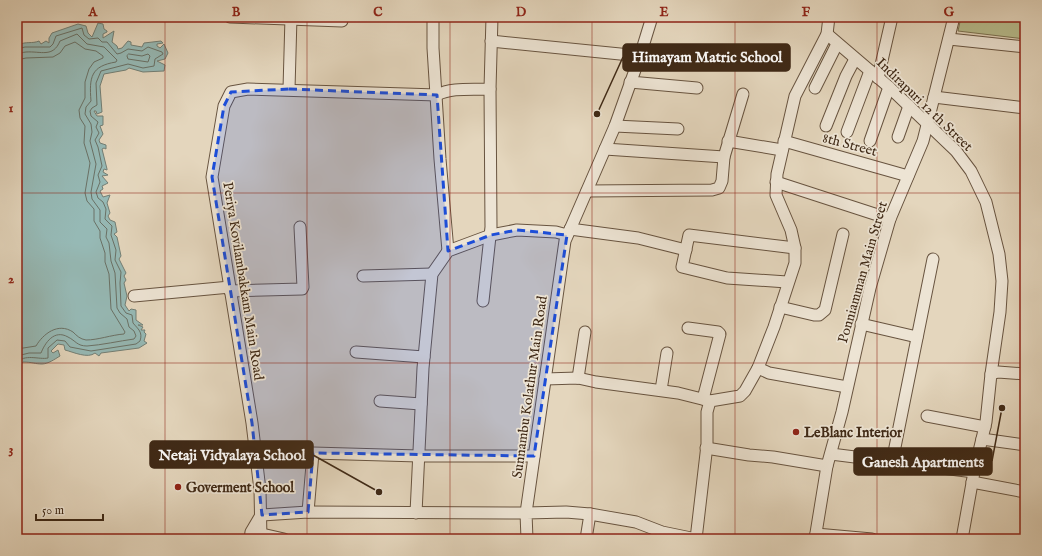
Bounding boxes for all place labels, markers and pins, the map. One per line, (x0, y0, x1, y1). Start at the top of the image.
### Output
callout: Himayam Matric School (623, 44, 790, 71)
place label: LeBlanc Interior (804, 424, 903, 442)
marker: LeBlanc Interior (791, 427, 801, 437)
callout: Netaji Vidyalaya School (150, 441, 313, 468)
callout: Ganesh Apartments (854, 448, 992, 475)
place label: Goverment School (186, 479, 295, 497)
marker: Goverment School (173, 482, 183, 492)

